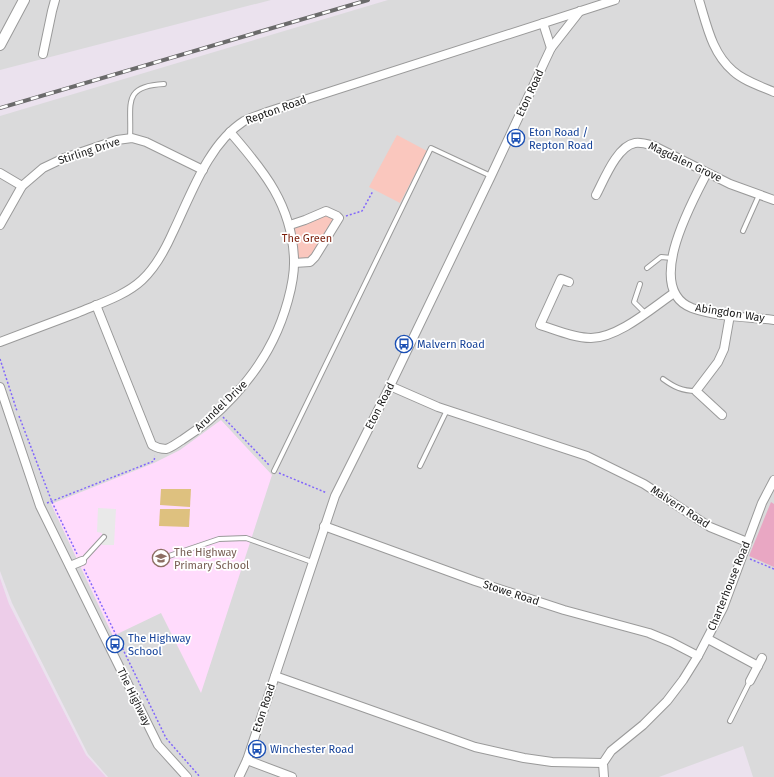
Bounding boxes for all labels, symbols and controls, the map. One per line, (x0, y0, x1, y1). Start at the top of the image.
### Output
street label: Eton Road (513, 67, 547, 119)
street label: Repton Road (244, 93, 308, 127)
place label: Eton Road / Repton Road (529, 126, 593, 152)
bus stop icon: Eton Road / Repton Road (506, 128, 526, 148)
street label: Stirling Drive (56, 135, 122, 167)
street label: Magdalen Grove (646, 139, 724, 185)
park label: The Green (282, 232, 332, 245)
street label: Abingdon Way (694, 301, 766, 325)
bus stop icon: Malvern Road (394, 334, 414, 354)
place label: Malvern Road (417, 338, 485, 351)
street label: Arundel Drive (192, 378, 250, 434)
street label: Eton Road (363, 380, 397, 432)
street label: Malvern Road (648, 483, 712, 531)
street label: Charterhouse Road (705, 539, 753, 633)
place label: The Highway Primary School (174, 546, 249, 572)
school or university icon: The Highway Primary School (151, 548, 171, 568)
street label: Stowe Road (481, 578, 541, 608)
place label: The Highway School (128, 632, 191, 658)
bus stop icon: The Highway School (105, 634, 125, 654)
street label: The Highway (114, 666, 154, 729)
street label: Eton Road (250, 682, 278, 734)
bus stop icon: Winchester Road (247, 739, 267, 759)
place label: Winchester Road (270, 743, 354, 756)

